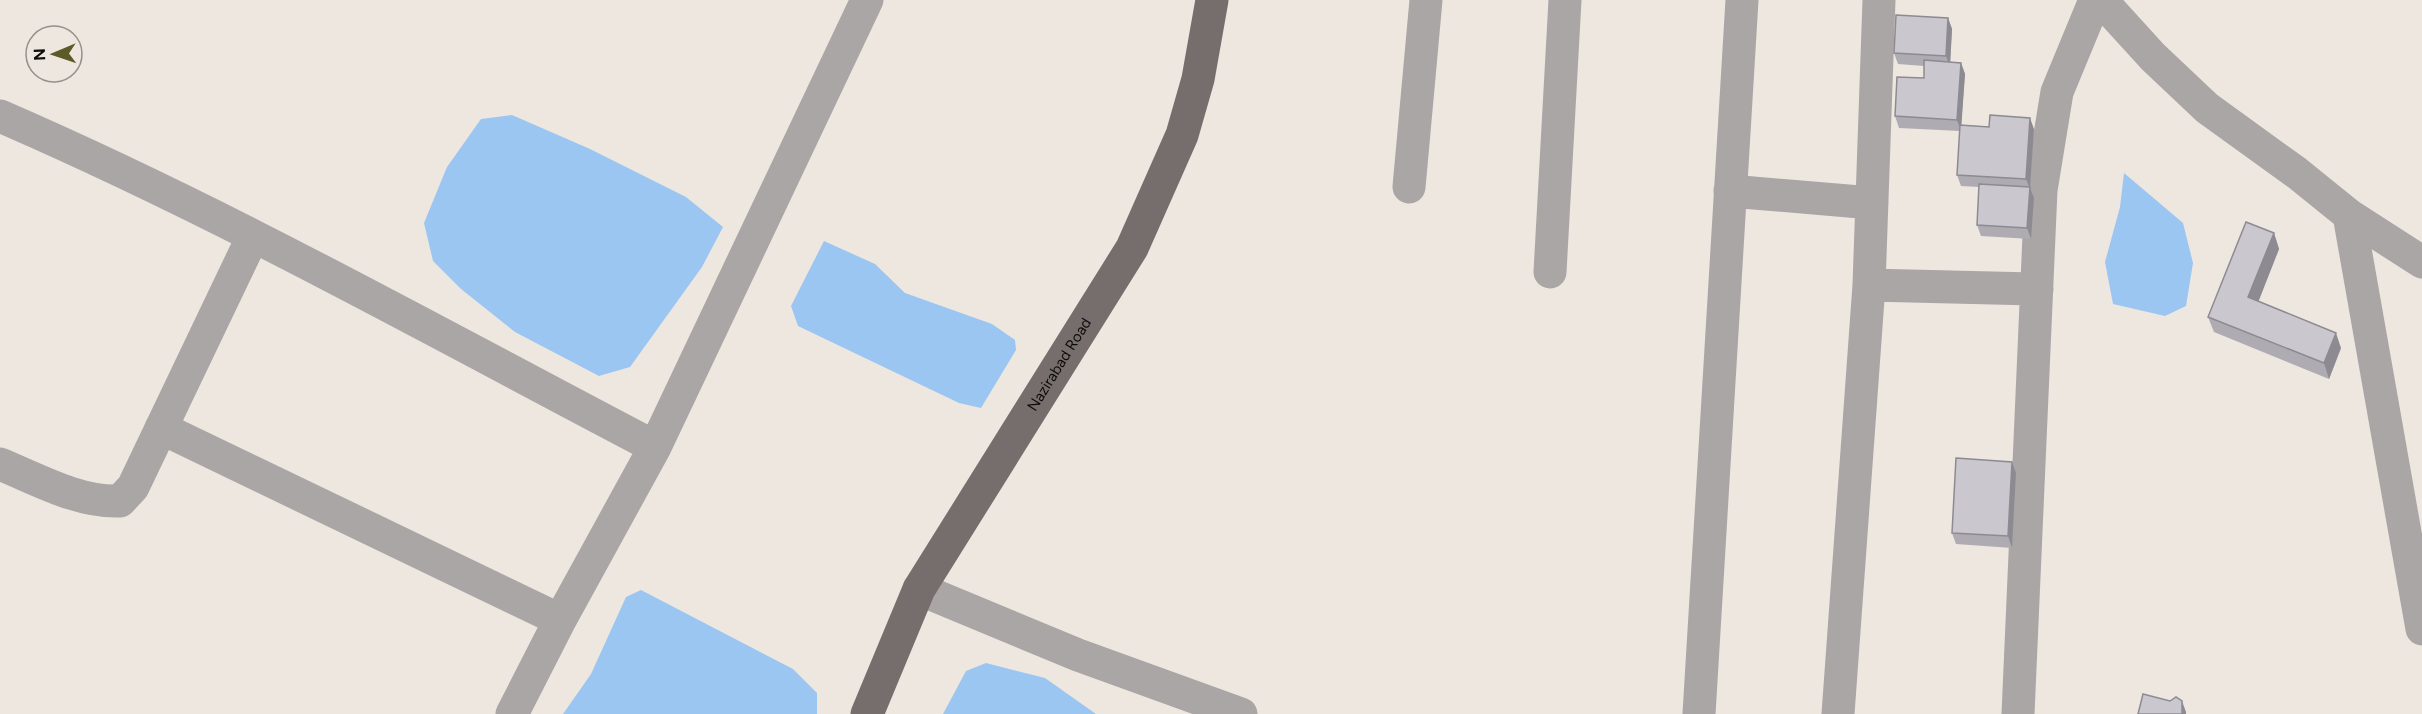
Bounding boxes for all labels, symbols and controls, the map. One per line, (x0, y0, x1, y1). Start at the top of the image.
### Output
north arrow (24, 24, 84, 84)
text: N (30, 48, 49, 61)
street label: Nazirabad Road (1023, 315, 1095, 414)

